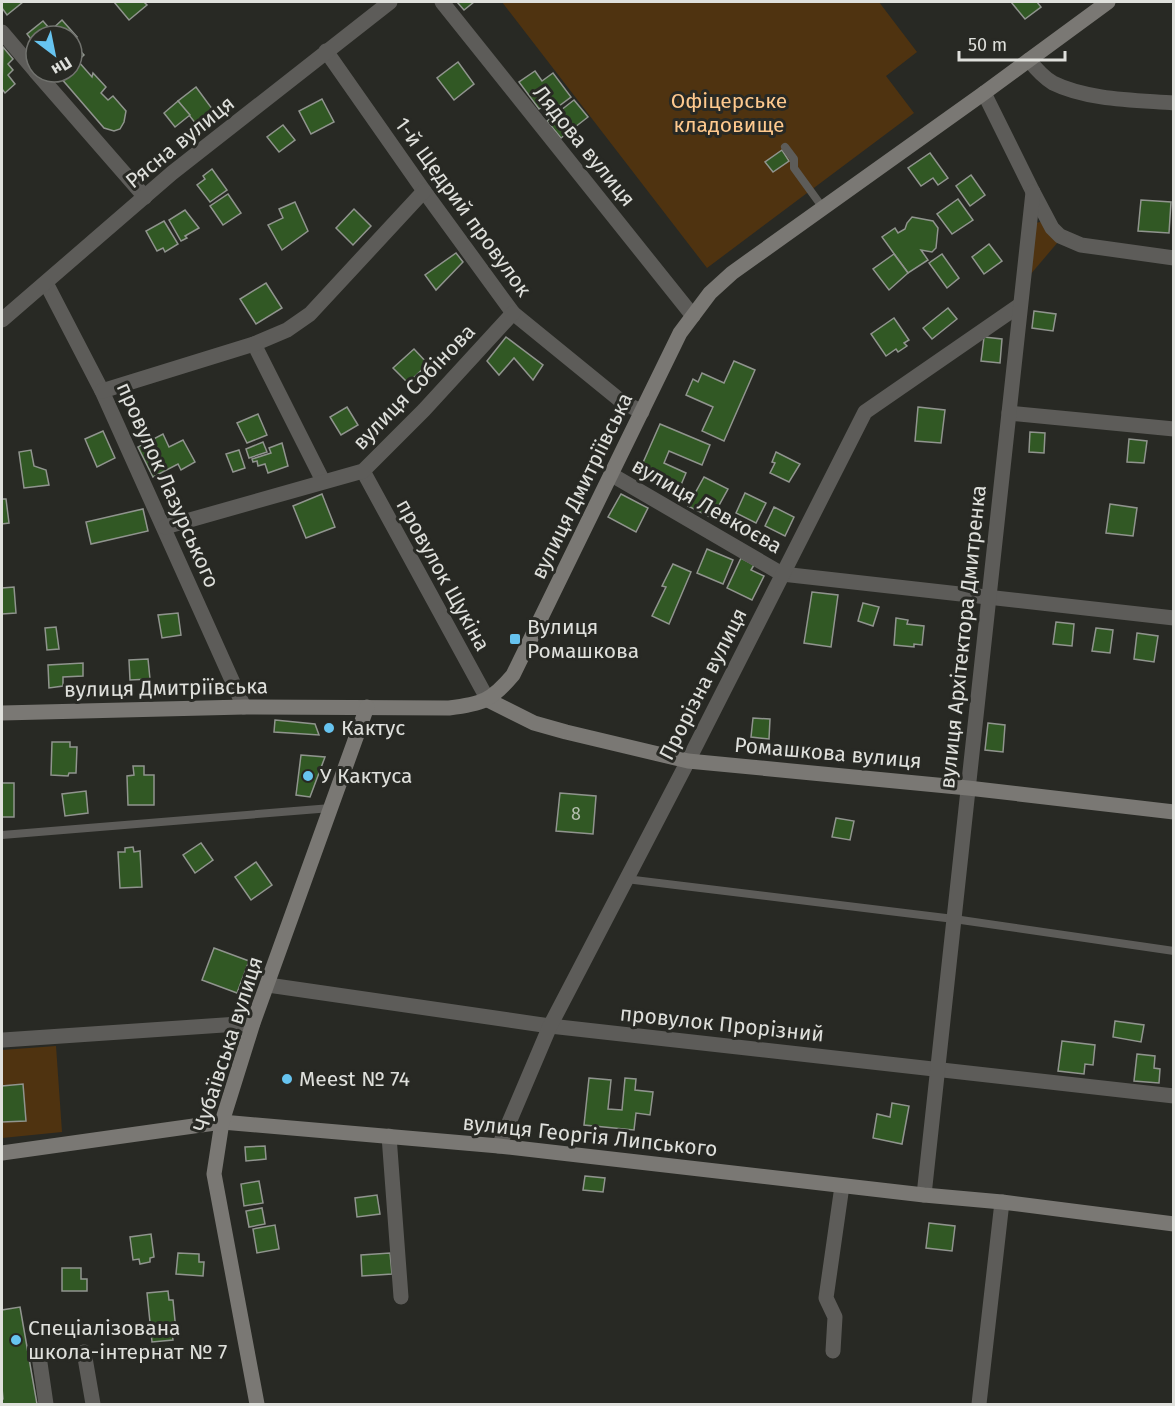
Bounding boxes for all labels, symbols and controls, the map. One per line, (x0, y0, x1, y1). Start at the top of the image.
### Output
north arrow (24, 24, 84, 84)
scale bar (959, 24, 1066, 62)
text: 50 m (968, 34, 1007, 56)
text: Пн (48, 53, 75, 80)
street label: Лядова вулиця (527, 80, 641, 212)
park label: Офіцерське кладовище (671, 88, 787, 138)
street label: Рясна вулиця (120, 90, 240, 194)
street label: 1-й Щедрий провулок (389, 112, 537, 302)
street label: вулиця Собінова (347, 319, 481, 455)
street label: провулок Лазурського (111, 378, 225, 592)
street label: вулиця Дмитріївська (526, 389, 638, 583)
street label: вулиця Левкоєва (627, 452, 787, 560)
street label: вулиця Архітектора Дмитренка (934, 484, 992, 790)
street label: провулок Щукіна (390, 494, 496, 656)
street label: Прорізна вулиця (653, 603, 753, 765)
place label: Вулиця Ромашкова (527, 614, 639, 664)
marker: Вулиця Ромашкова (508, 632, 522, 646)
street label: вулиця Дмитріївська (64, 673, 268, 703)
place label: Кактус (341, 715, 405, 741)
marker: Кактус (322, 721, 336, 735)
street label: Ромашкова вулиця (733, 732, 923, 774)
place label: У Кактуса (320, 763, 412, 789)
marker: У Кактуса (301, 769, 315, 783)
house number: 8 (571, 803, 581, 825)
street label: Чубаївська вулиця (187, 953, 269, 1135)
street label: провулок Прорізний (619, 1000, 825, 1048)
place label: Meest № 74 (299, 1066, 410, 1092)
marker: Meest № 74 (280, 1072, 294, 1086)
street label: вулиця Георгія Липського (461, 1110, 719, 1162)
place label: Спеціалізована школа-інтернат № 7 (28, 1315, 227, 1365)
marker: Спеціалізована школа-інтернат № 7 (9, 1333, 23, 1347)

